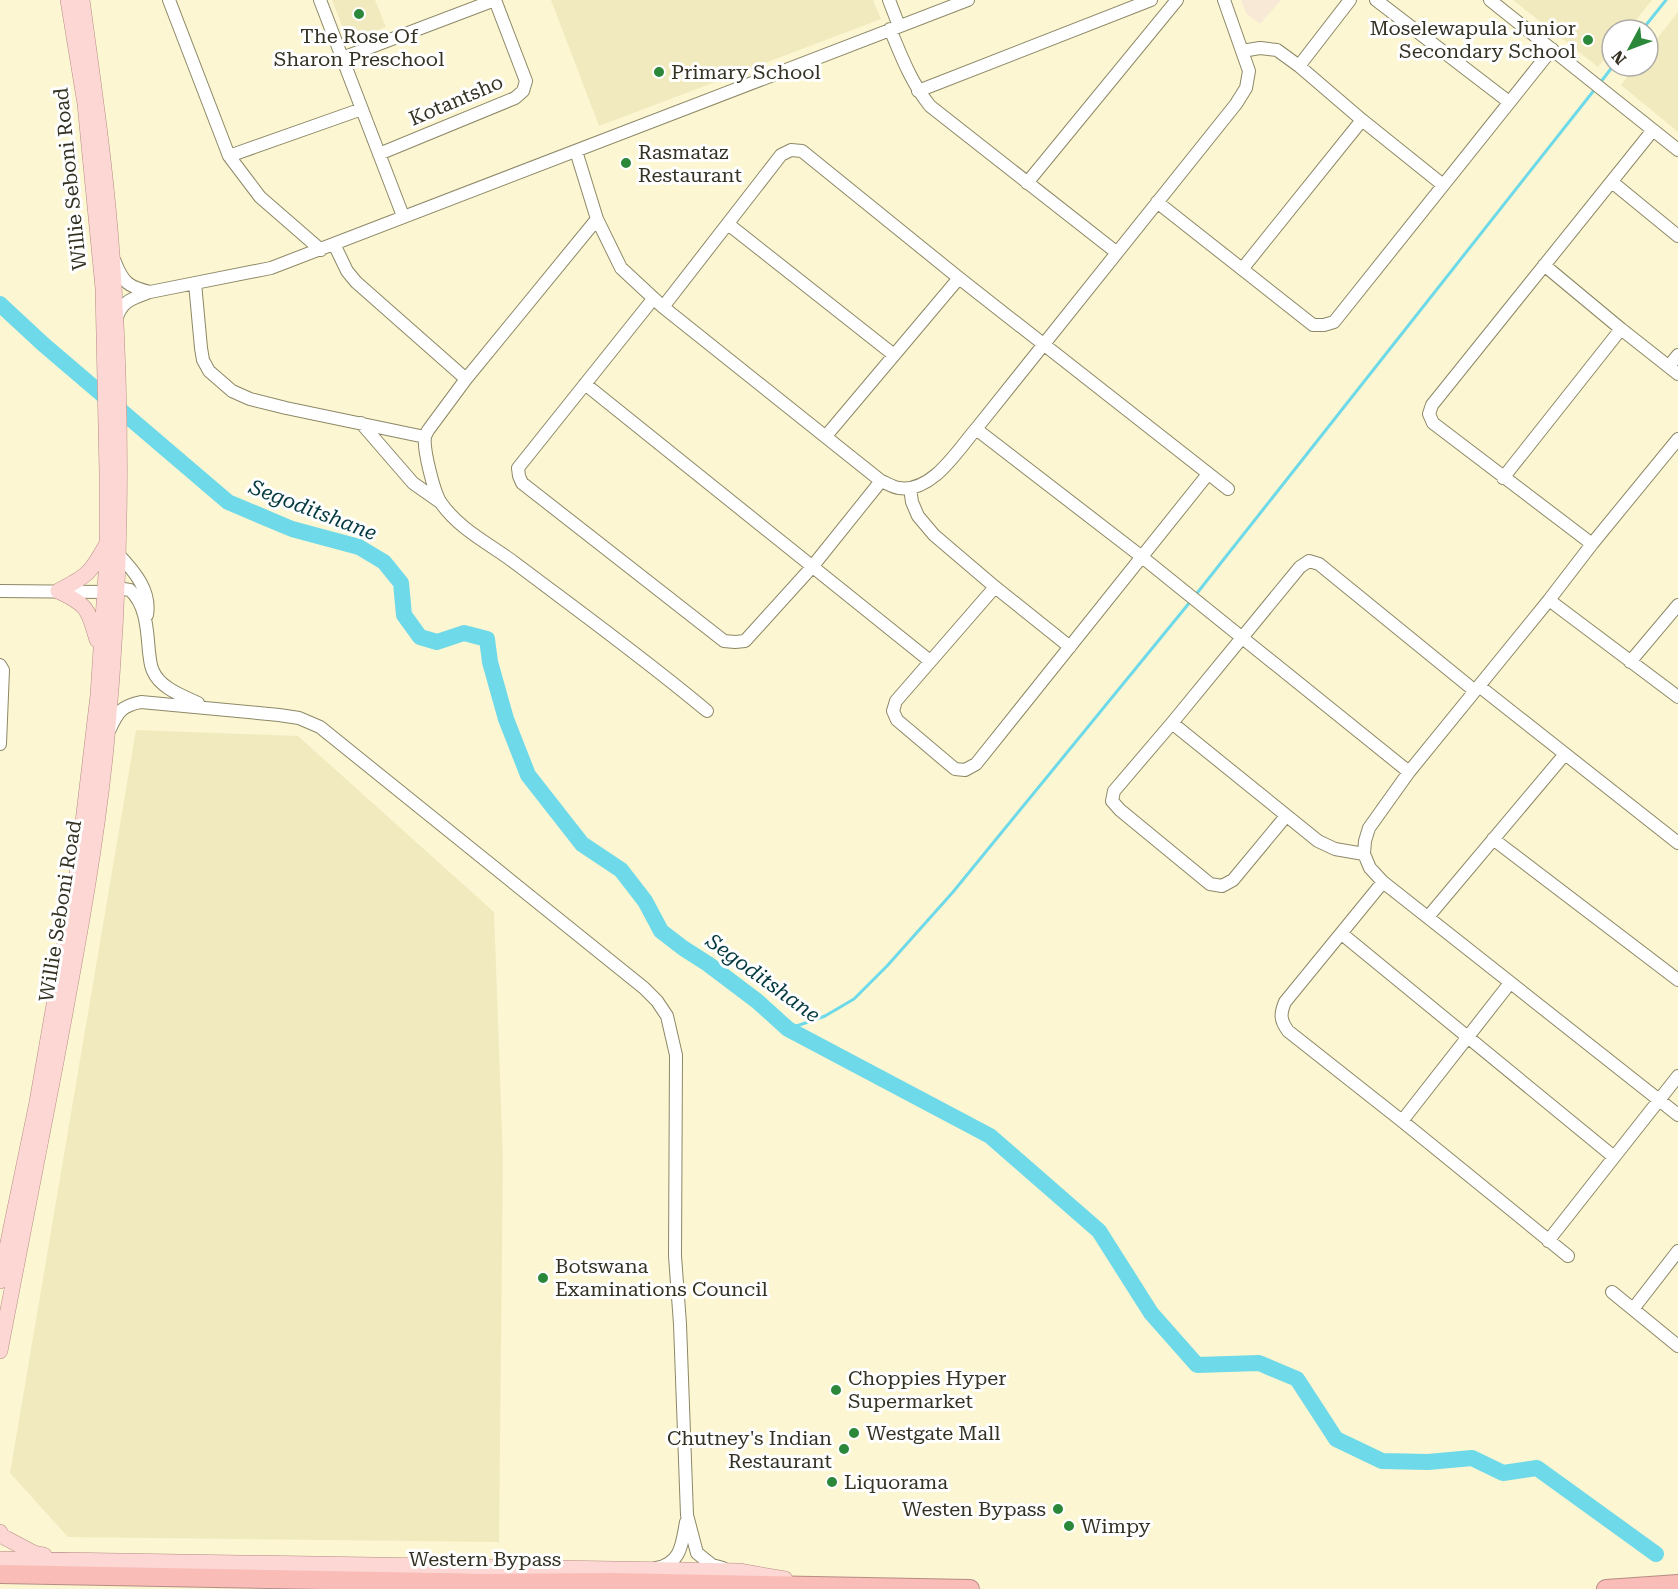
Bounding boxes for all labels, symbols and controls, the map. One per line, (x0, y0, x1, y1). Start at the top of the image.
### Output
marker: The Rose Of Sharon Preschool (352, 7, 366, 21)
place label: Moselewapula Junior Secondary School (1370, 16, 1576, 63)
north arrow (1600, 18, 1660, 78)
place label: The Rose Of Sharon Preschool (274, 24, 444, 71)
marker: Moselewapula Junior Secondary School (1581, 33, 1595, 47)
text: N (1608, 47, 1630, 68)
place label: Primary School (671, 60, 821, 84)
marker: Primary School (652, 65, 666, 79)
street label: Kotantsho (405, 69, 507, 131)
street label: Willie Seboni Road (48, 86, 92, 272)
place label: Rasmataz Restaurant (638, 140, 742, 187)
marker: Rasmataz Restaurant (619, 156, 633, 170)
water label: Segoditshane (245, 474, 380, 545)
street label: Willie Seboni Road (34, 818, 86, 1004)
water label: Segoditshane (701, 928, 824, 1027)
place label: Botswana Examinations Council (555, 1254, 768, 1301)
marker: Botswana Examinations Council (536, 1271, 550, 1285)
place label: Choppies Hyper Supermarket (848, 1366, 1006, 1413)
marker: Choppies Hyper Supermarket (829, 1383, 843, 1397)
place label: Westgate Mall (866, 1421, 1000, 1445)
place label: Chutney's Indian Restaurant (667, 1426, 833, 1473)
marker: Westgate Mall (847, 1426, 861, 1440)
marker: Chutney's Indian Restaurant (837, 1442, 851, 1456)
place label: Liquorama (844, 1470, 948, 1494)
marker: Liquorama (825, 1475, 839, 1489)
place label: Westen Bypass (902, 1497, 1046, 1521)
marker: Westen Bypass (1051, 1502, 1065, 1516)
place label: Wimpy (1081, 1514, 1151, 1538)
marker: Wimpy (1062, 1519, 1076, 1533)
street label: Western Bypass (409, 1547, 561, 1571)

